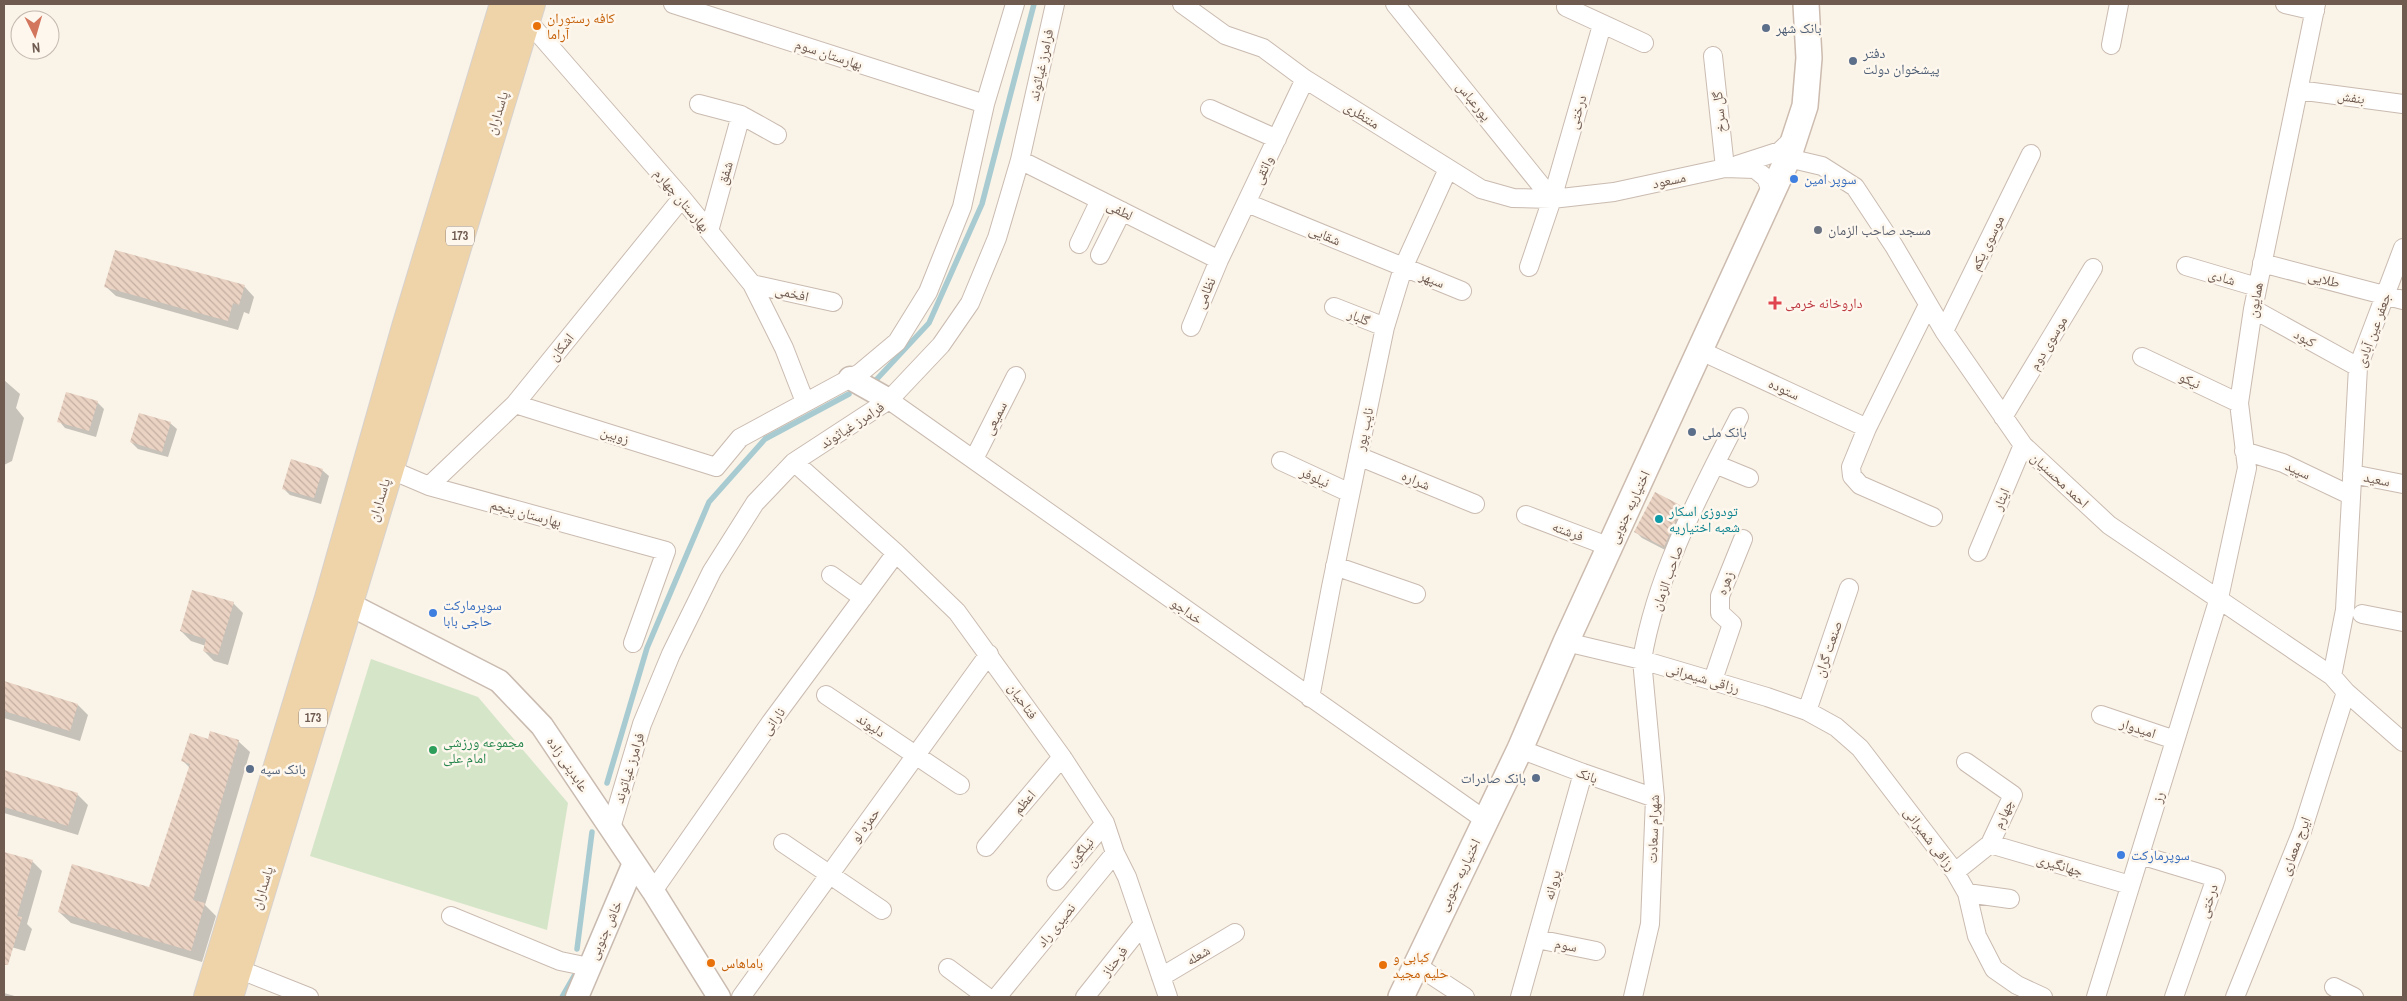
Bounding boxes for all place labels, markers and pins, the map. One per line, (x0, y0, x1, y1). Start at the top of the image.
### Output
place label: کافه رستوران آراما (547, 9, 615, 43)
place label: بانک شهر (1775, 19, 1822, 37)
marker: کافه رستوران آراما (531, 20, 543, 32)
marker: بانک شهر (1760, 22, 1772, 34)
place label: دفتر پیشخوان دولت (1862, 44, 1940, 78)
marker: دفتر پیشخوان دولت (1847, 55, 1859, 67)
place label: سوپر امین (1804, 170, 1856, 188)
marker: سوپر امین (1788, 173, 1800, 185)
place label: مسجد صاحب الزمان (1828, 221, 1931, 239)
marker: مسجد صاحب الزمان (1812, 224, 1824, 236)
place label: داروخانه خرمی (1785, 294, 1863, 312)
marker: داروخانه خرمی (1769, 297, 1781, 309)
place label: بانک ملی (1702, 423, 1747, 441)
marker: بانک ملی (1686, 426, 1698, 438)
place label: تودوزی اسکار شعبه اختیاریه (1668, 502, 1740, 536)
marker: تودوزی اسکار شعبه اختیاریه (1653, 513, 1665, 525)
place label: سوپرمارکت حاجی بابا (443, 596, 502, 630)
marker: سوپرمارکت حاجی بابا (427, 607, 439, 619)
place label: مجموعه ورزشی امام علی (443, 733, 524, 768)
marker: مجموعه ورزشی امام علی (427, 744, 439, 756)
place label: بانک سپه (260, 760, 306, 778)
marker: بانک سپه (244, 763, 256, 775)
place label: بانک صادرات (1461, 769, 1526, 787)
marker: بانک صادرات (1530, 772, 1542, 784)
place label: سوپرمارکت (2131, 846, 2190, 864)
marker: سوپرمارکت (2115, 849, 2127, 861)
place label: کبابی و حلیم مجید (1393, 948, 1448, 983)
place label: باماهاس (721, 954, 763, 972)
marker: باماهاس (705, 957, 717, 969)
marker: کبابی و حلیم مجید (1377, 959, 1389, 971)

